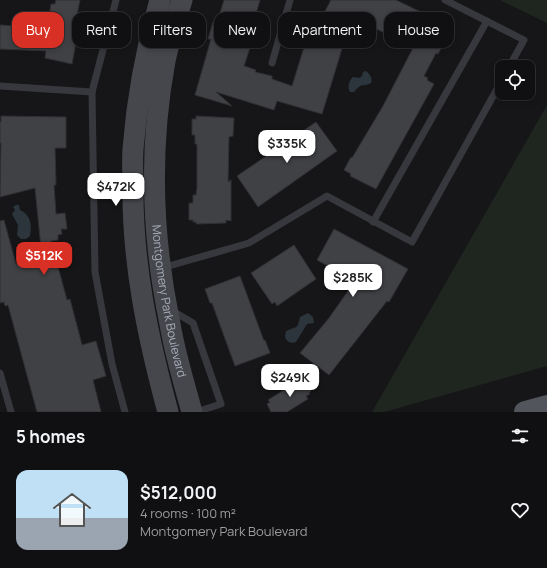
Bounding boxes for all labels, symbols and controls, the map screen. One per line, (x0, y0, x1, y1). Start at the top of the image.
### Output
chip: Buy (12, 12, 64, 48)
chip: Rent (72, 12, 131, 48)
chip: Filters (139, 12, 206, 48)
chip: New (214, 12, 270, 48)
chip: Apartment (278, 12, 376, 48)
chip: House (384, 12, 454, 48)
map controls (495, 60, 535, 100)
button: locate (495, 60, 535, 100)
pin: $335K (259, 130, 315, 164)
text: $335K (267, 134, 307, 152)
pin: $472K (88, 173, 144, 207)
text: $472K (96, 177, 136, 195)
street label: Montgomery Park Boulevard (148, 224, 191, 379)
pin: $512K (16, 242, 72, 276)
text: $512K (25, 246, 63, 264)
pin: $285K (325, 264, 381, 298)
text: $285K (333, 268, 373, 286)
pin: $249K (262, 364, 318, 398)
text: $249K (270, 368, 310, 386)
text: 5 homes (16, 425, 85, 448)
icon: filters (509, 425, 531, 447)
text: $512,000 (140, 481, 217, 504)
icon: home (48, 486, 96, 534)
icon: heart (509, 499, 531, 521)
text: 4 rooms · 100 m² (140, 504, 236, 522)
text: Montgomery Park Boulevard (140, 522, 308, 540)

